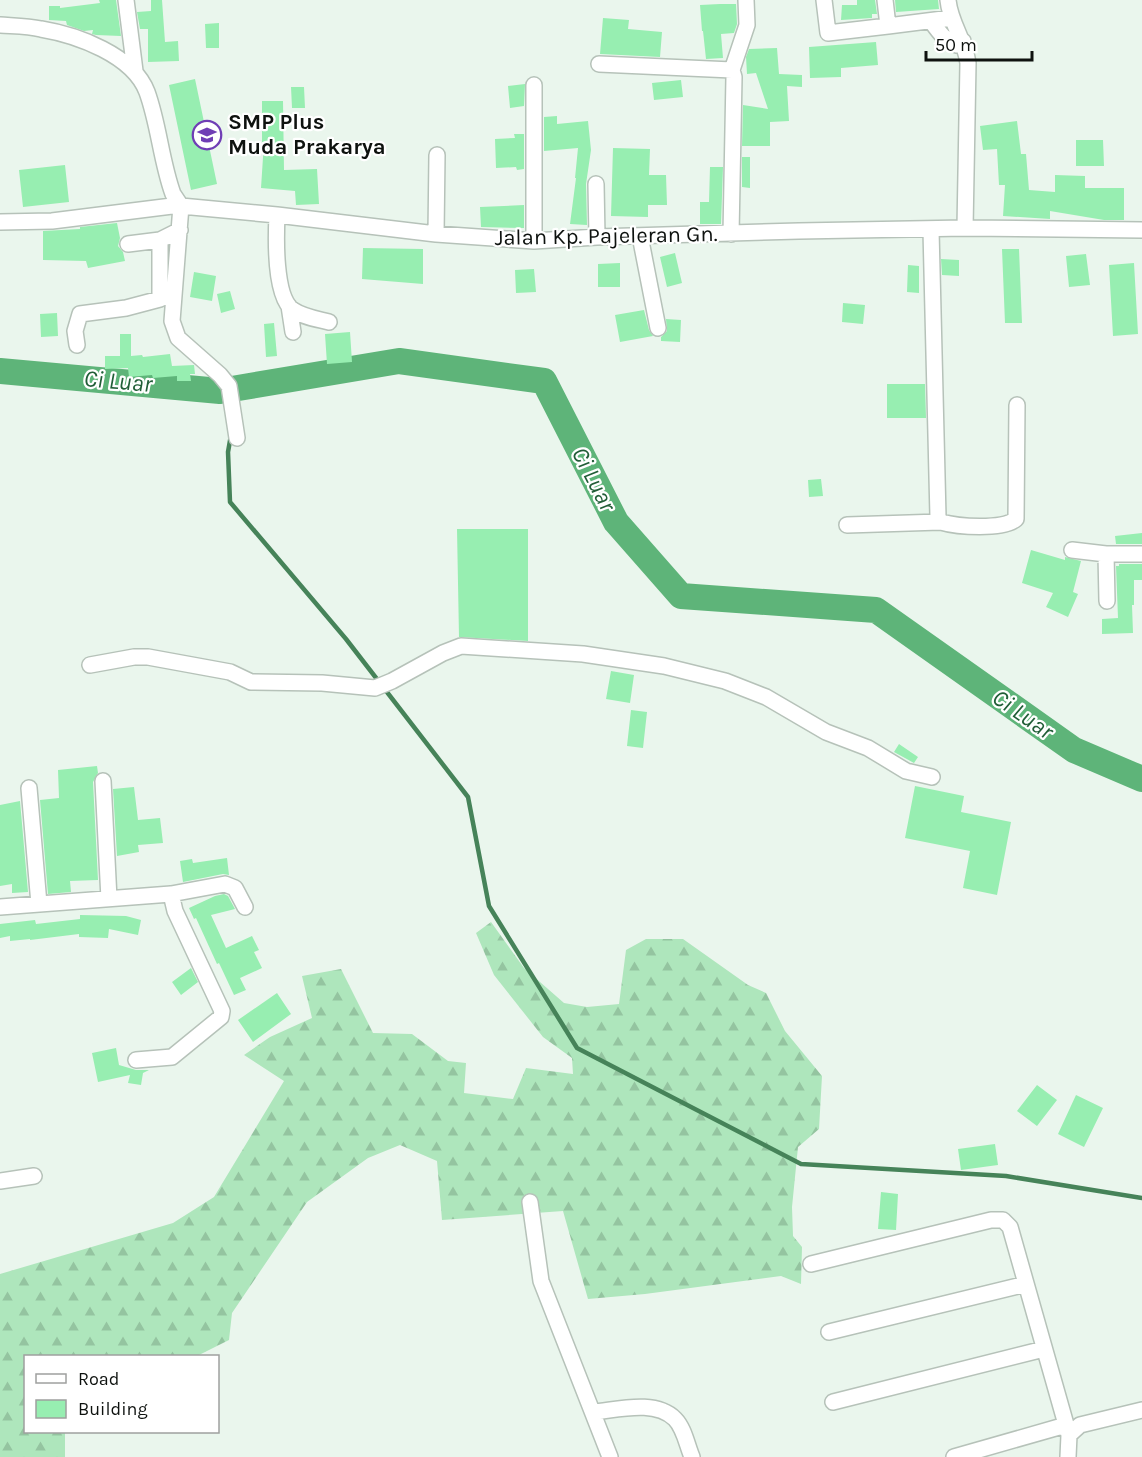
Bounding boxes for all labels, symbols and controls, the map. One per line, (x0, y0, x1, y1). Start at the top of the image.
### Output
scale bar (926, 24, 1032, 62)
text: 50 m (935, 34, 977, 56)
place label: SMP Plus Muda Prakarya (228, 109, 386, 160)
school or university icon: SMP Plus Muda Prakarya (191, 119, 223, 151)
street label: Jalan Kp. Pajeleran Gn. (494, 221, 718, 251)
water label: Ci Luar (83, 364, 154, 398)
water label: Ci Luar (566, 442, 622, 516)
water label: Ci Luar (987, 683, 1060, 746)
legend (24, 1355, 219, 1433)
text: Road (78, 1368, 119, 1390)
text: Building (78, 1398, 148, 1420)

